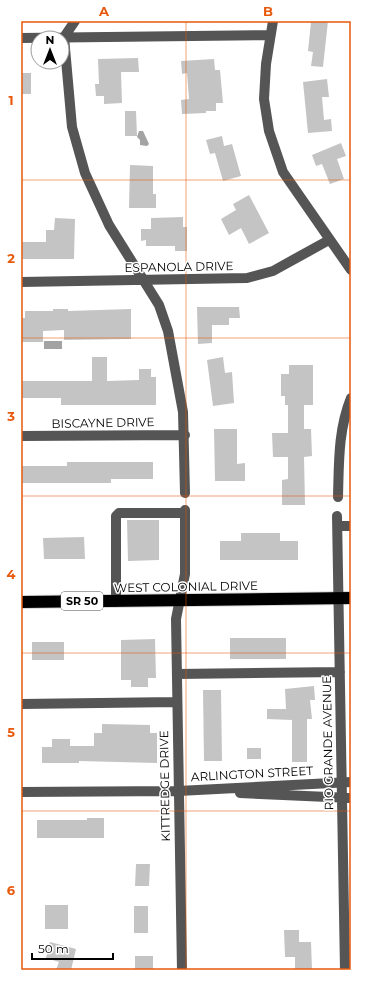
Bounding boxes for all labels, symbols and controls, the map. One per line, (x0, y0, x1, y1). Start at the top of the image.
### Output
text: A (98, 3, 110, 19)
text: B (263, 3, 273, 19)
north arrow (30, 30, 70, 70)
text: N (46, 33, 54, 47)
text: 1 (8, 92, 14, 108)
text: 2 (7, 250, 15, 266)
street label: ESPANOLA DRIVE (124, 258, 234, 275)
text: 3 (6, 408, 15, 424)
street label: BISCAYNE DRIVE (51, 414, 155, 431)
text: 4 (7, 566, 16, 582)
street label: WEST COLONIAL DRIVE (114, 578, 258, 595)
road number: SR 50 (61, 592, 103, 610)
street label: RIO GRANDE AVENUE (319, 676, 336, 810)
text: 5 (7, 724, 15, 740)
street label: KITTREDGE DRIVE (156, 730, 173, 842)
street label: ARLINGTON STREET (190, 763, 314, 784)
text: 6 (7, 882, 16, 898)
scale bar (32, 935, 113, 961)
text: 50 m (38, 941, 69, 956)

